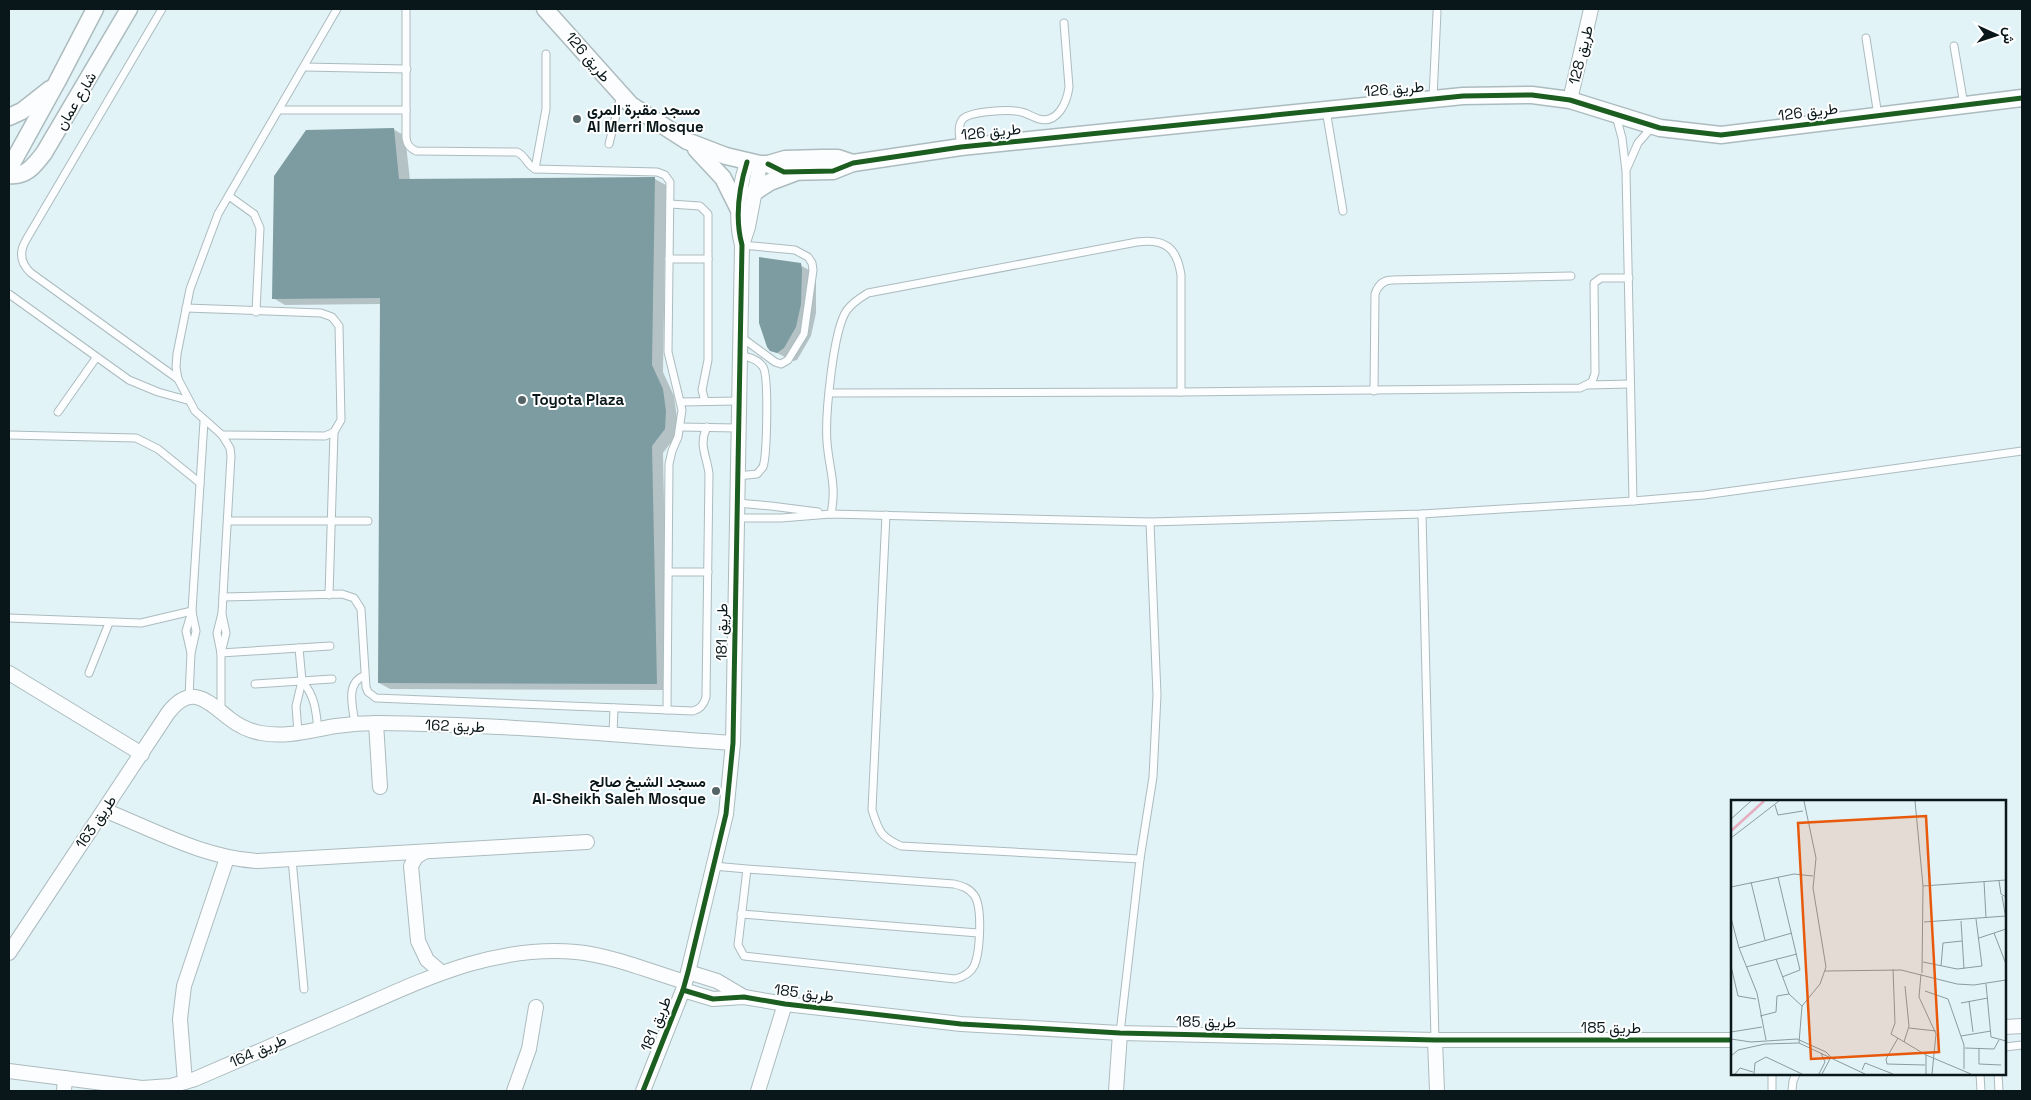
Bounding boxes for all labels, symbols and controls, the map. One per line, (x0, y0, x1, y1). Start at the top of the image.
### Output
north arrow (1971, 10, 2021, 60)
street label: طريق 128 (1564, 23, 1598, 87)
text: ش (2000, 27, 2018, 45)
street label: طريق 126 (561, 28, 615, 87)
street label: شارع عمان (51, 68, 102, 134)
street label: طريق 126 (1363, 76, 1425, 102)
street label: طريق 126 (1777, 98, 1839, 126)
place label: مسجد مقبرة المري Al Merri Mosque (587, 100, 704, 136)
marker: مسجد مقبرة المري Al Merri Mosque (571, 113, 583, 125)
street label: طريق 126 (960, 119, 1022, 145)
place label: Toyota Plaza (532, 390, 625, 409)
marker: Toyota Plaza (516, 394, 528, 406)
street label: طريق 181 (711, 603, 733, 661)
street label: طريق 162 (425, 715, 486, 737)
place label: مسجد الشيخ صالح Al-Sheikh Saleh Mosque (532, 772, 706, 808)
marker: مسجد الشيخ صالح Al-Sheikh Saleh Mosque (710, 785, 722, 797)
street label: طريق 163 (71, 791, 121, 853)
inset map (1731, 800, 2006, 1075)
street label: طريق 185 (773, 979, 835, 1007)
street label: طريق 181 (636, 993, 676, 1054)
street label: طريق 185 (1176, 1011, 1237, 1033)
street label: طريق 185 (1581, 1018, 1641, 1038)
street label: طريق 164 (226, 1029, 290, 1072)

